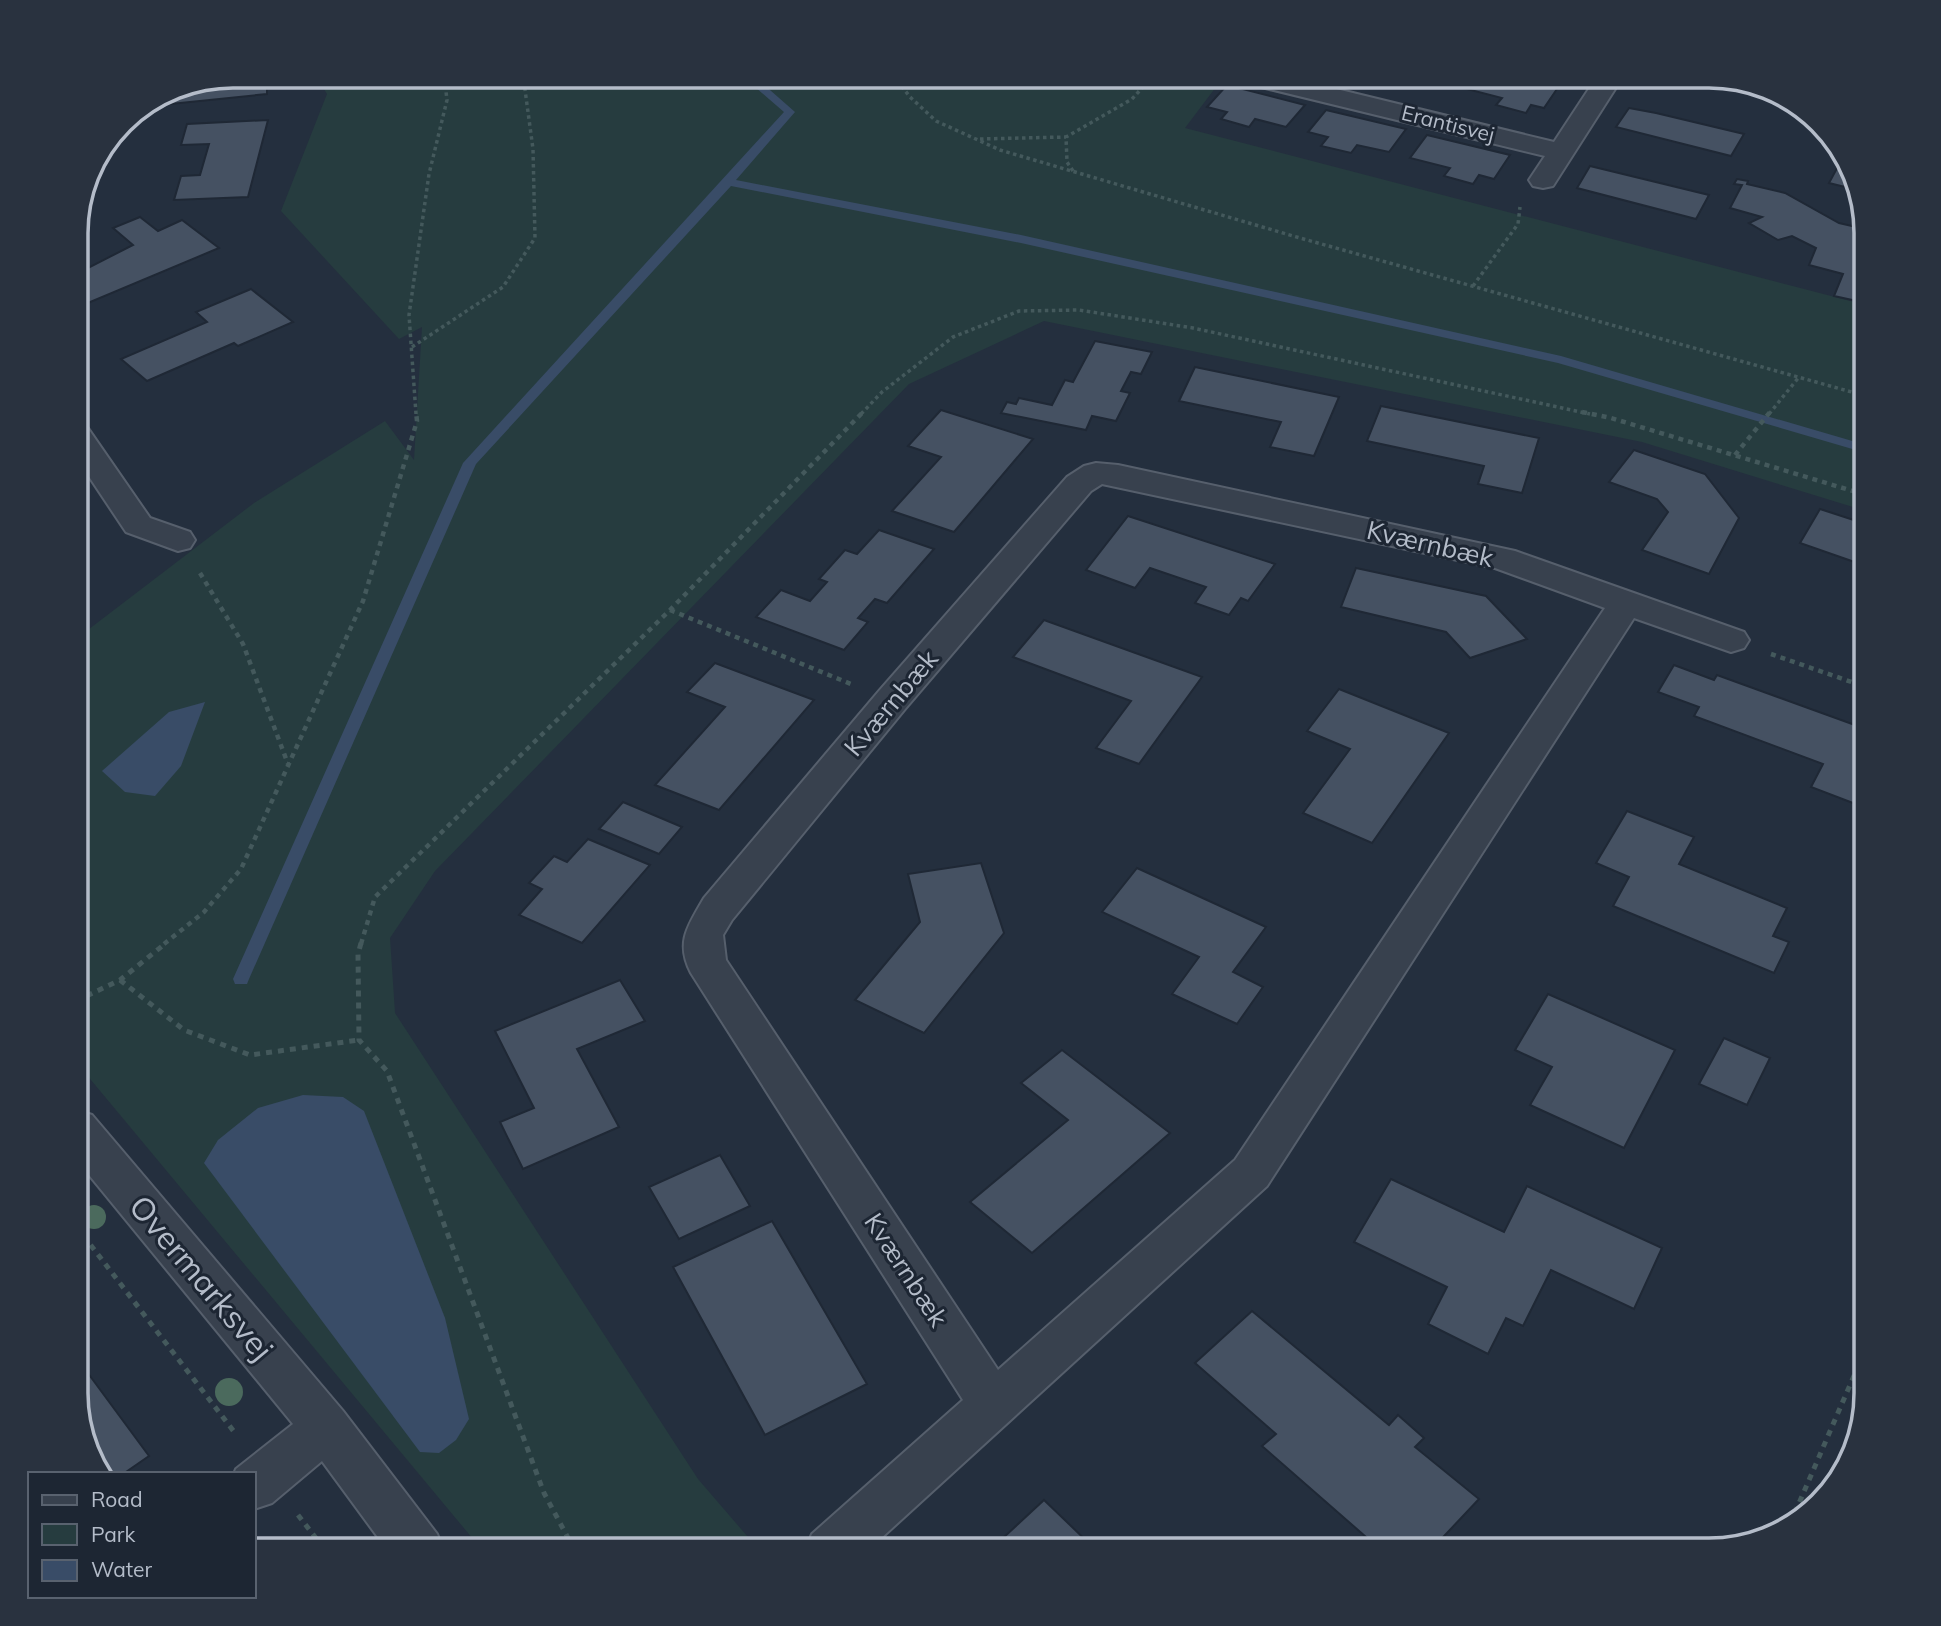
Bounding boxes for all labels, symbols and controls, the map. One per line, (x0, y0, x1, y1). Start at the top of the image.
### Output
street label: Erantisvej (1399, 99, 1497, 147)
street label: Kværnbæk (1364, 513, 1497, 574)
street label: Kværnbæk (837, 642, 945, 763)
street label: Overmarksvej (121, 1187, 282, 1368)
street label: Kværnbæk (857, 1207, 956, 1333)
legend (28, 1472, 256, 1598)
text: Road (91, 1486, 142, 1512)
text: Park (91, 1521, 135, 1547)
text: Water (91, 1556, 152, 1582)

